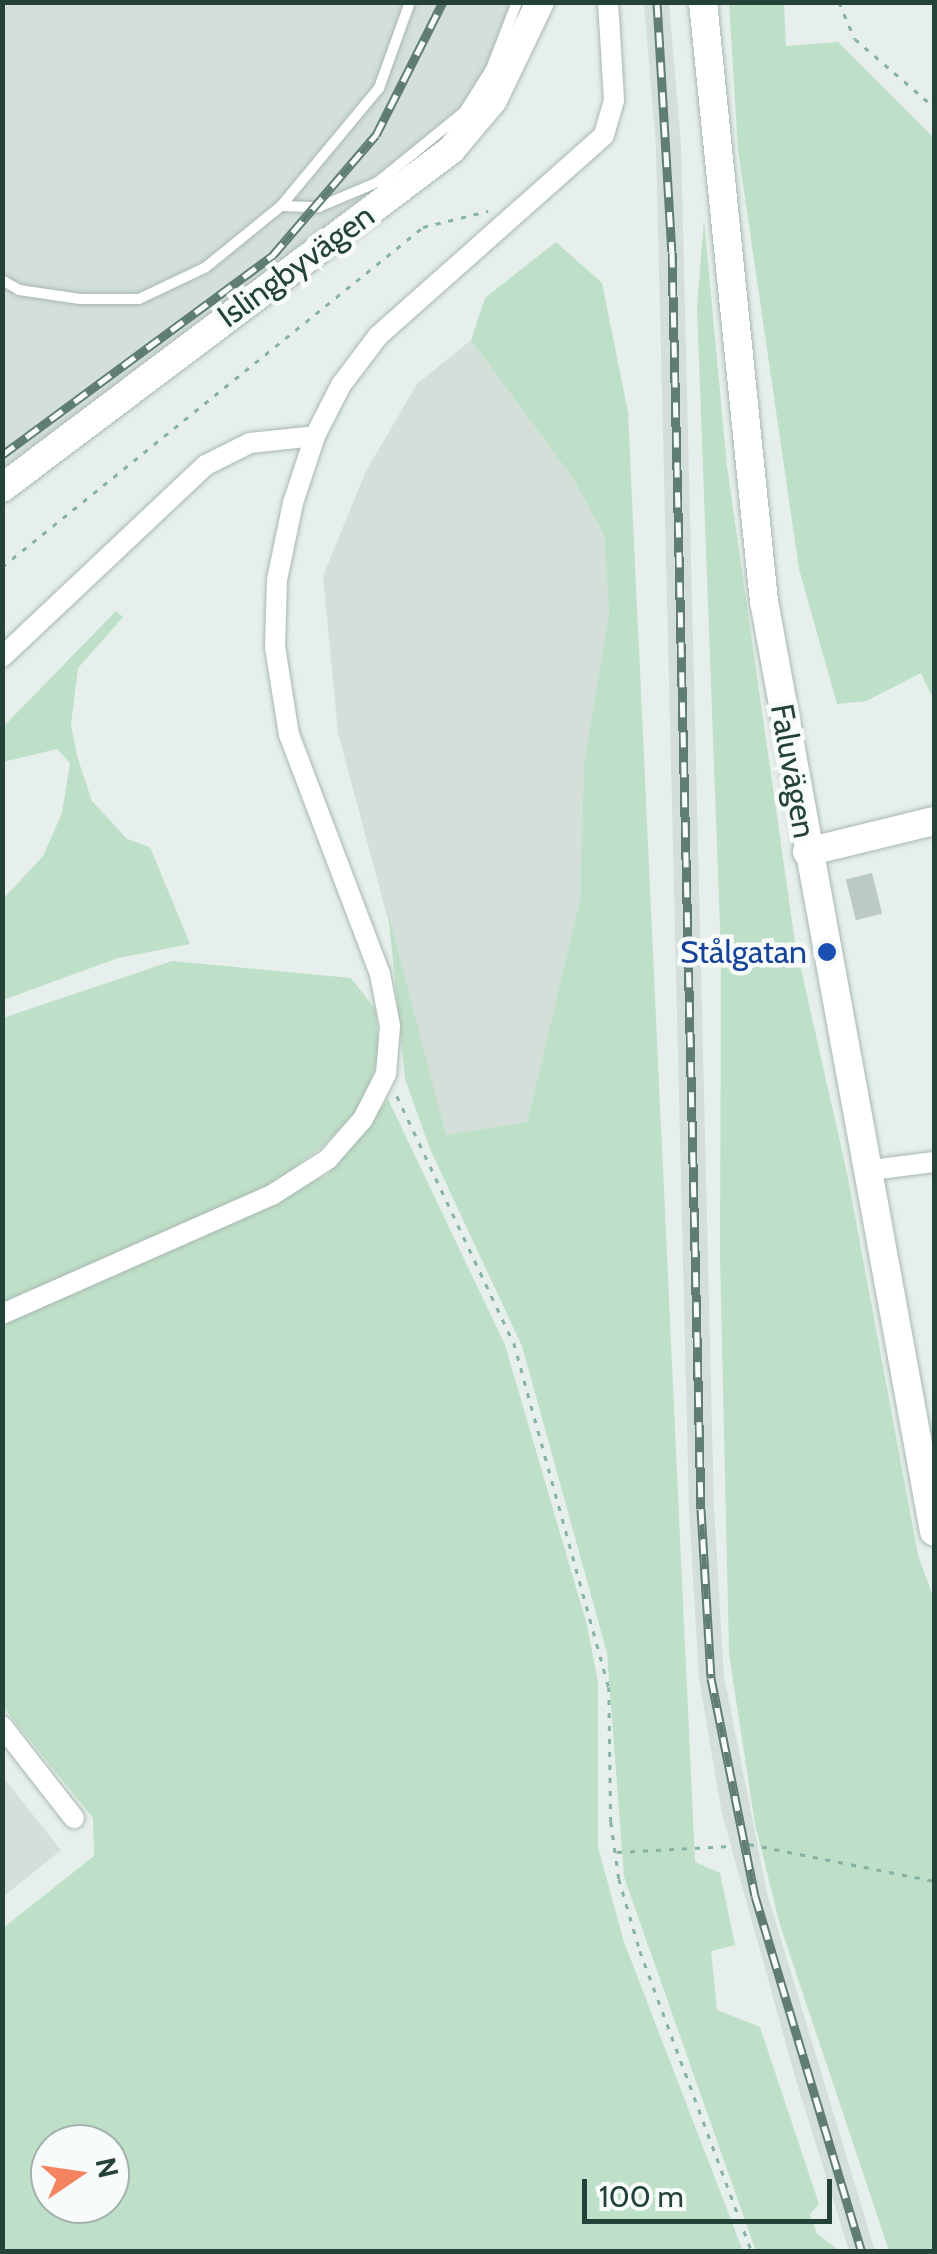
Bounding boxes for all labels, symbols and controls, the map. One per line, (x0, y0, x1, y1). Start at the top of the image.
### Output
street label: Islingbyvägen (210, 196, 382, 336)
street label: Faluvägen (762, 701, 824, 841)
place label: Stålgatan (680, 933, 807, 971)
marker: Stålgatan (816, 941, 838, 963)
north arrow (30, 2124, 130, 2224)
text: N (88, 2154, 126, 2181)
scale bar (587, 2159, 837, 2221)
text: 100 m (599, 2178, 684, 2215)

